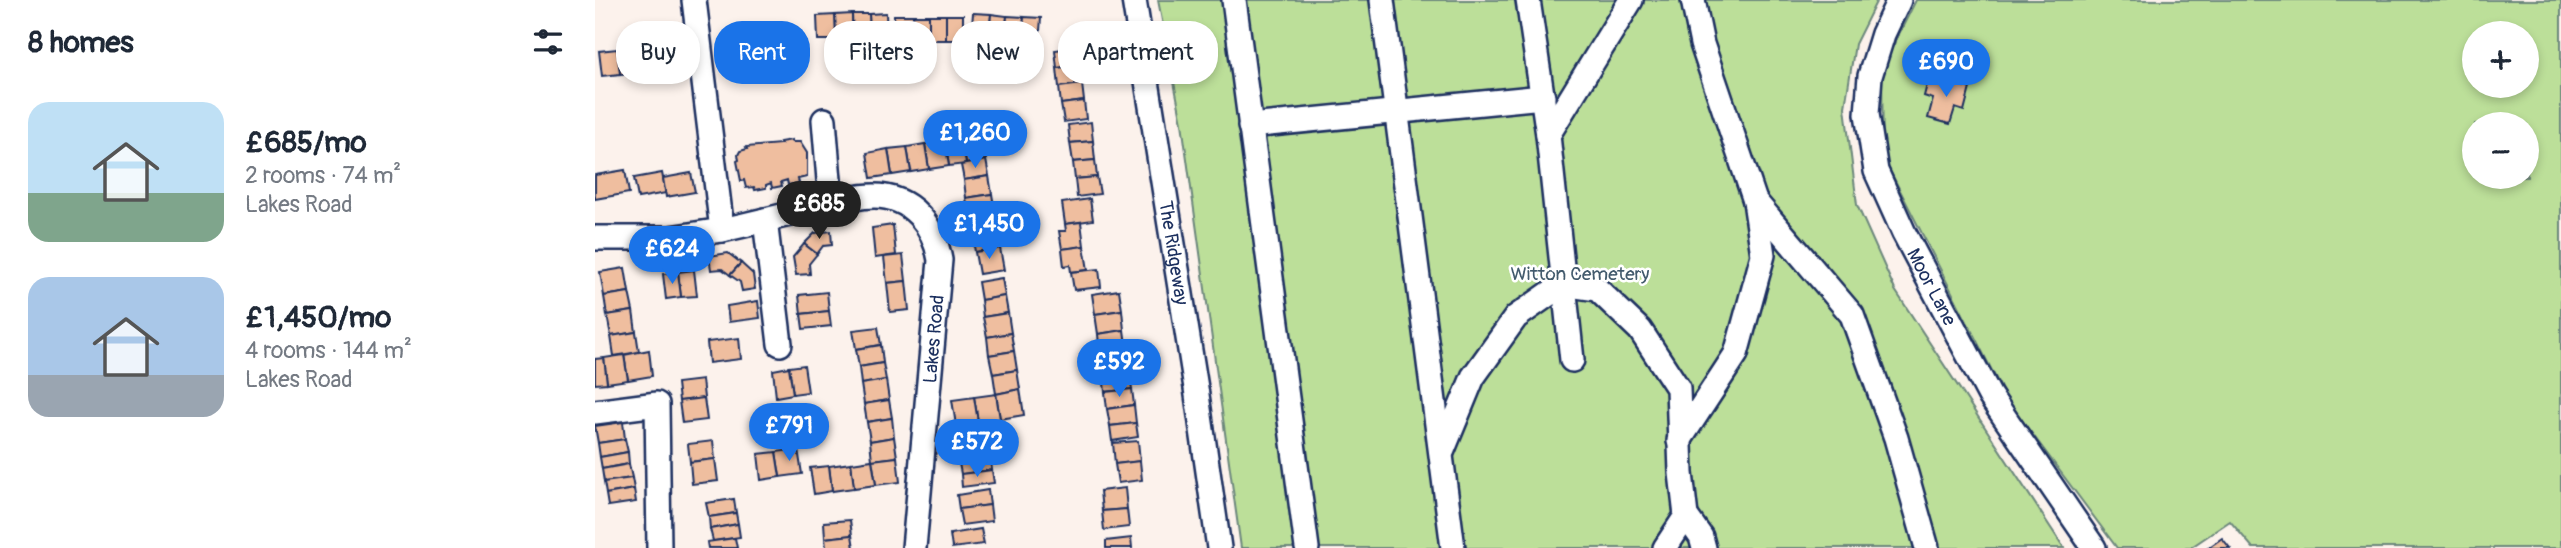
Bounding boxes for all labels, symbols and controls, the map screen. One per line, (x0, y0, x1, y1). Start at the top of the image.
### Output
chip: Buy (616, 21, 700, 84)
chip: Rent (714, 21, 810, 84)
chip: Filters (824, 21, 937, 84)
chip: New (951, 21, 1044, 84)
chip: Apartment (1058, 21, 1218, 84)
map controls (2462, 21, 2539, 189)
button: + (2462, 21, 2539, 98)
icon: filters (529, 23, 567, 61)
text: 8 homes (28, 24, 134, 61)
pin: £690 (1905, 40, 1987, 99)
text: £690 (1918, 47, 1974, 76)
pin: £1,260 (918, 110, 1032, 170)
button: − (2462, 112, 2539, 189)
text: £1,260 (939, 118, 1011, 147)
text: £685/mo (245, 124, 367, 161)
icon: home (84, 130, 168, 214)
text: 2 rooms · 74 m² (245, 161, 401, 190)
pin: £685 (778, 182, 860, 241)
text: £685 (793, 189, 845, 218)
text: Lakes Road (245, 190, 353, 219)
street label: The Ridgeway (1153, 199, 1194, 307)
pin: £1,450 (932, 202, 1046, 261)
text: £1,450 (953, 209, 1025, 238)
pin: £624 (631, 226, 713, 286)
text: £624 (645, 234, 699, 263)
street label: Moor Lane (1901, 244, 1962, 330)
park label: Witton Cemetery (1511, 262, 1649, 286)
street label: Lakes Road (918, 294, 950, 384)
text: £1,450/mo (245, 299, 391, 336)
icon: home (84, 305, 168, 389)
text: 4 rooms · 144 m² (245, 336, 412, 365)
pin: £592 (1078, 340, 1160, 399)
text: £592 (1093, 347, 1145, 376)
text: Lakes Road (245, 365, 353, 394)
pin: £791 (748, 404, 830, 463)
text: £791 (765, 411, 813, 440)
pin: £572 (936, 420, 1018, 479)
text: £572 (951, 427, 1003, 456)

